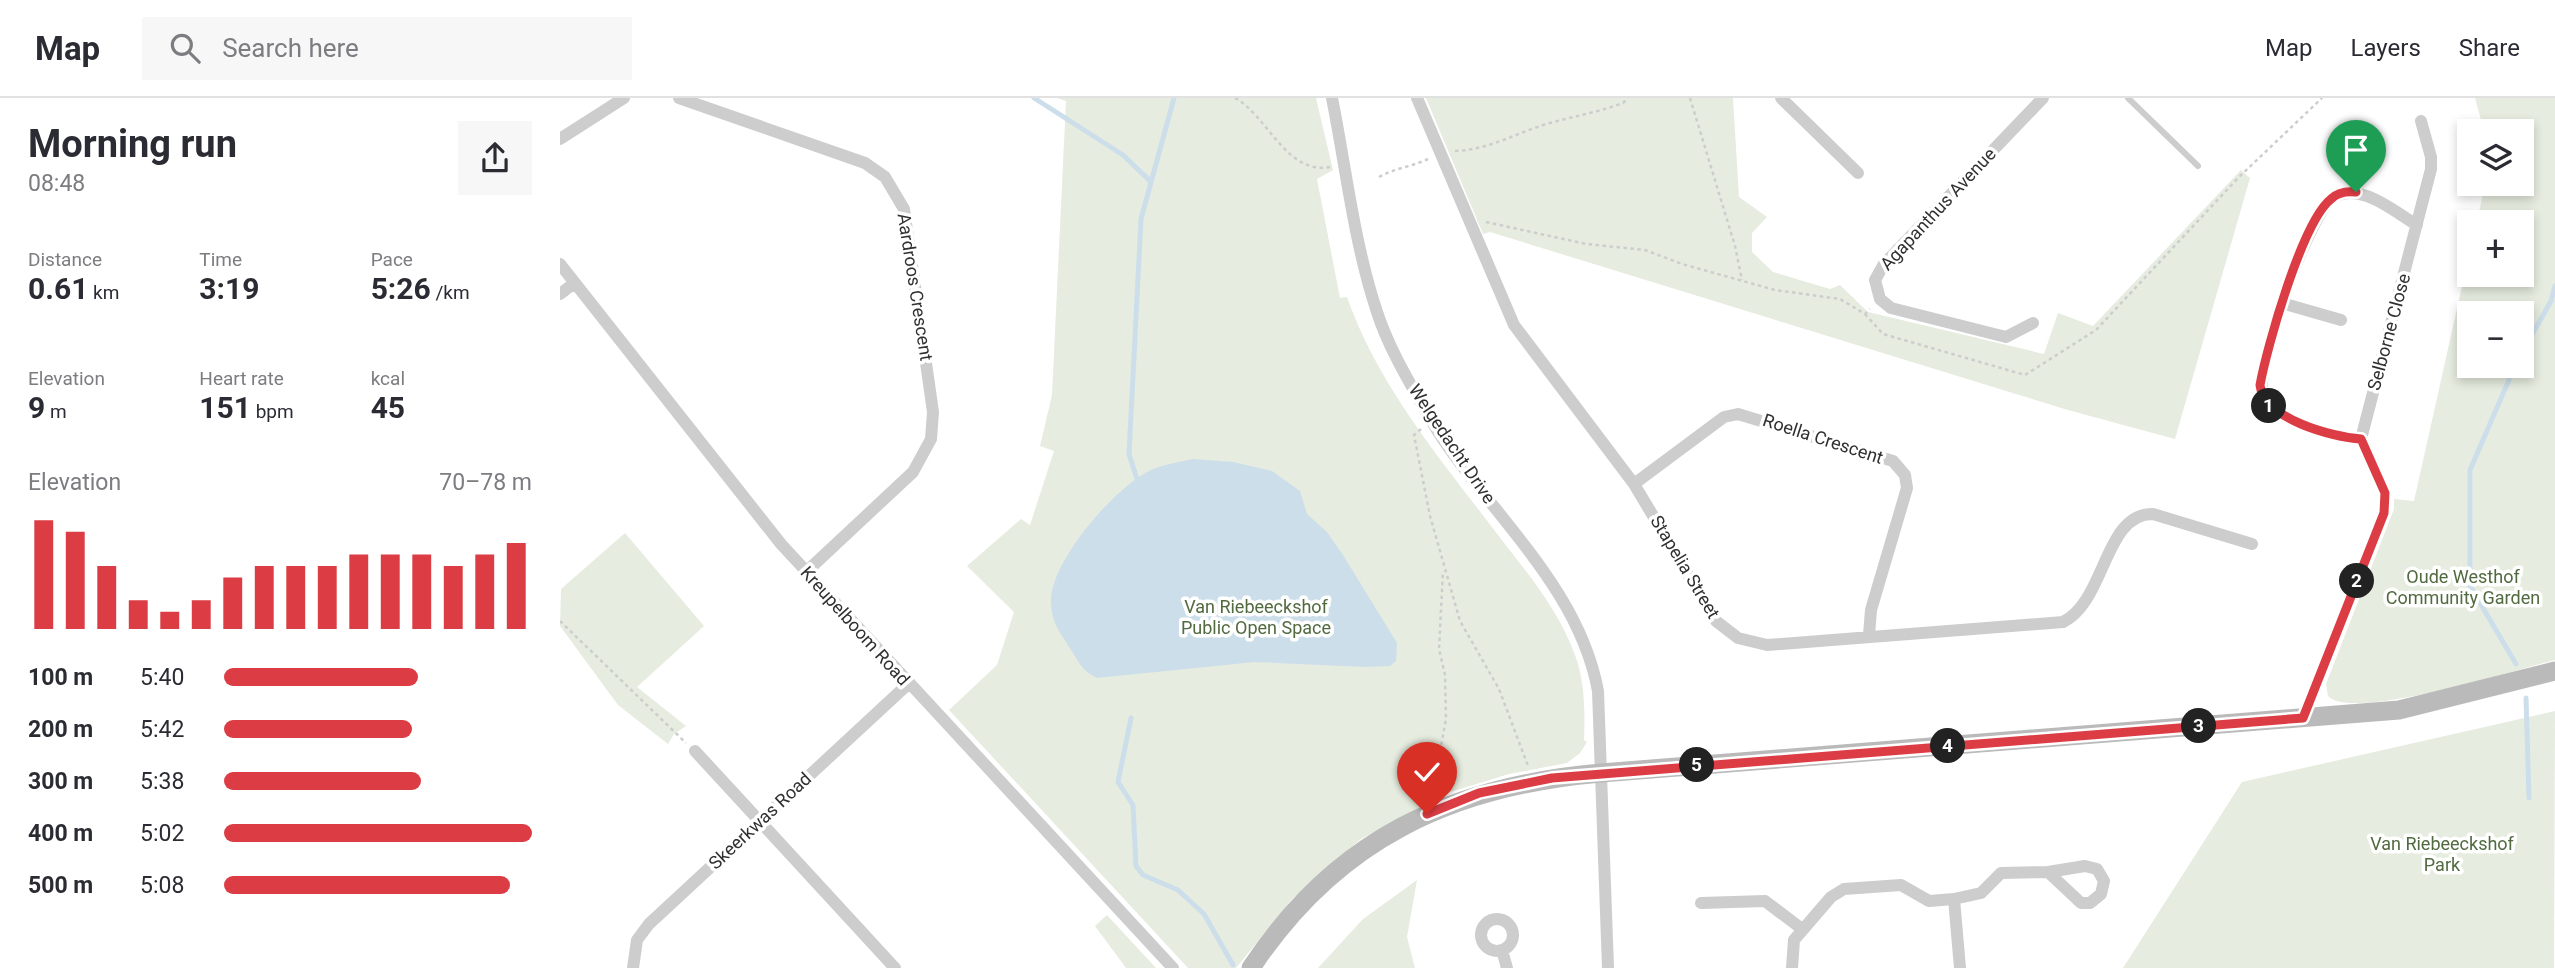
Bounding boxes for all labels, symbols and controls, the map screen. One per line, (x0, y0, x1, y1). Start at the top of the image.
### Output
search box (142, 17, 632, 80)
text: Map (35, 29, 100, 68)
icon: search (166, 29, 204, 67)
text: Search here (222, 33, 359, 63)
text: Map (2265, 34, 2313, 62)
text: Layers (2351, 34, 2421, 62)
text: Share (2459, 34, 2520, 62)
map controls (2457, 119, 2534, 378)
button: layers (2457, 119, 2534, 196)
pin (2326, 120, 2386, 192)
button: share (458, 121, 532, 195)
text: Morning run (28, 122, 237, 166)
icon: arrive (2337, 131, 2375, 169)
street label: Agapanthus Avenue (1875, 143, 2000, 274)
text: 08:48 (28, 170, 85, 197)
button: + (2457, 210, 2534, 287)
street label: Aardroos Crescent (893, 212, 938, 362)
text: Distance (28, 248, 102, 271)
text: Time (199, 248, 242, 271)
text: Pace (371, 248, 413, 271)
text: 0.61 (28, 271, 88, 306)
text: 3:19 (199, 271, 259, 306)
text: 5:26 (371, 271, 431, 306)
street label: Selborne Close (2363, 271, 2414, 393)
text: km (88, 281, 119, 304)
text: /km (431, 281, 470, 304)
button: − (2457, 301, 2534, 378)
text: Elevation (28, 367, 105, 390)
text: Heart rate (199, 367, 284, 390)
text: kcal (371, 367, 405, 390)
street label: Welgedacht Drive (1405, 380, 1500, 507)
pin: 1 (2252, 388, 2286, 424)
text: 9 (28, 390, 45, 425)
text: 151 (199, 390, 251, 425)
text: 45 (371, 390, 405, 425)
text: 1 (2263, 394, 2274, 417)
text: m (45, 400, 67, 423)
text: bpm (251, 400, 294, 423)
street label: Roella Crescent (1760, 409, 1886, 468)
text: Elevation (28, 469, 121, 496)
text: 70–78 m (439, 469, 532, 496)
street label: Stapelia Street (1646, 511, 1724, 622)
street label: Kreupelboom Road (796, 562, 914, 690)
pin: 2 (2340, 564, 2374, 598)
park label: Oude Westhof Community Garden (2386, 566, 2540, 608)
text: 2 (2351, 569, 2362, 592)
park label: Van Riebeeckshof Public Open Space (1181, 596, 1331, 638)
text: 100 m (28, 664, 93, 691)
text: 5:40 (140, 664, 184, 691)
pin: 3 (2182, 708, 2216, 744)
text: 3 (2193, 714, 2204, 737)
text: 200 m (28, 716, 93, 743)
text: 5:42 (140, 716, 184, 743)
pin: 4 (1930, 728, 1966, 764)
text: 4 (1942, 734, 1953, 757)
pin (1397, 742, 1457, 814)
pin: 5 (1680, 748, 1714, 782)
icon: check (1408, 753, 1446, 791)
text: 5 (1691, 753, 1702, 776)
text: 300 m (28, 768, 93, 795)
text: 5:38 (140, 768, 184, 795)
street label: Skeerkwas Road (704, 768, 815, 873)
text: 400 m (28, 820, 93, 847)
text: 5:02 (140, 820, 184, 847)
park label: Van Riebeeckshof Park (2370, 833, 2515, 875)
text: 500 m (28, 872, 93, 899)
text: 5:08 (140, 872, 184, 899)

